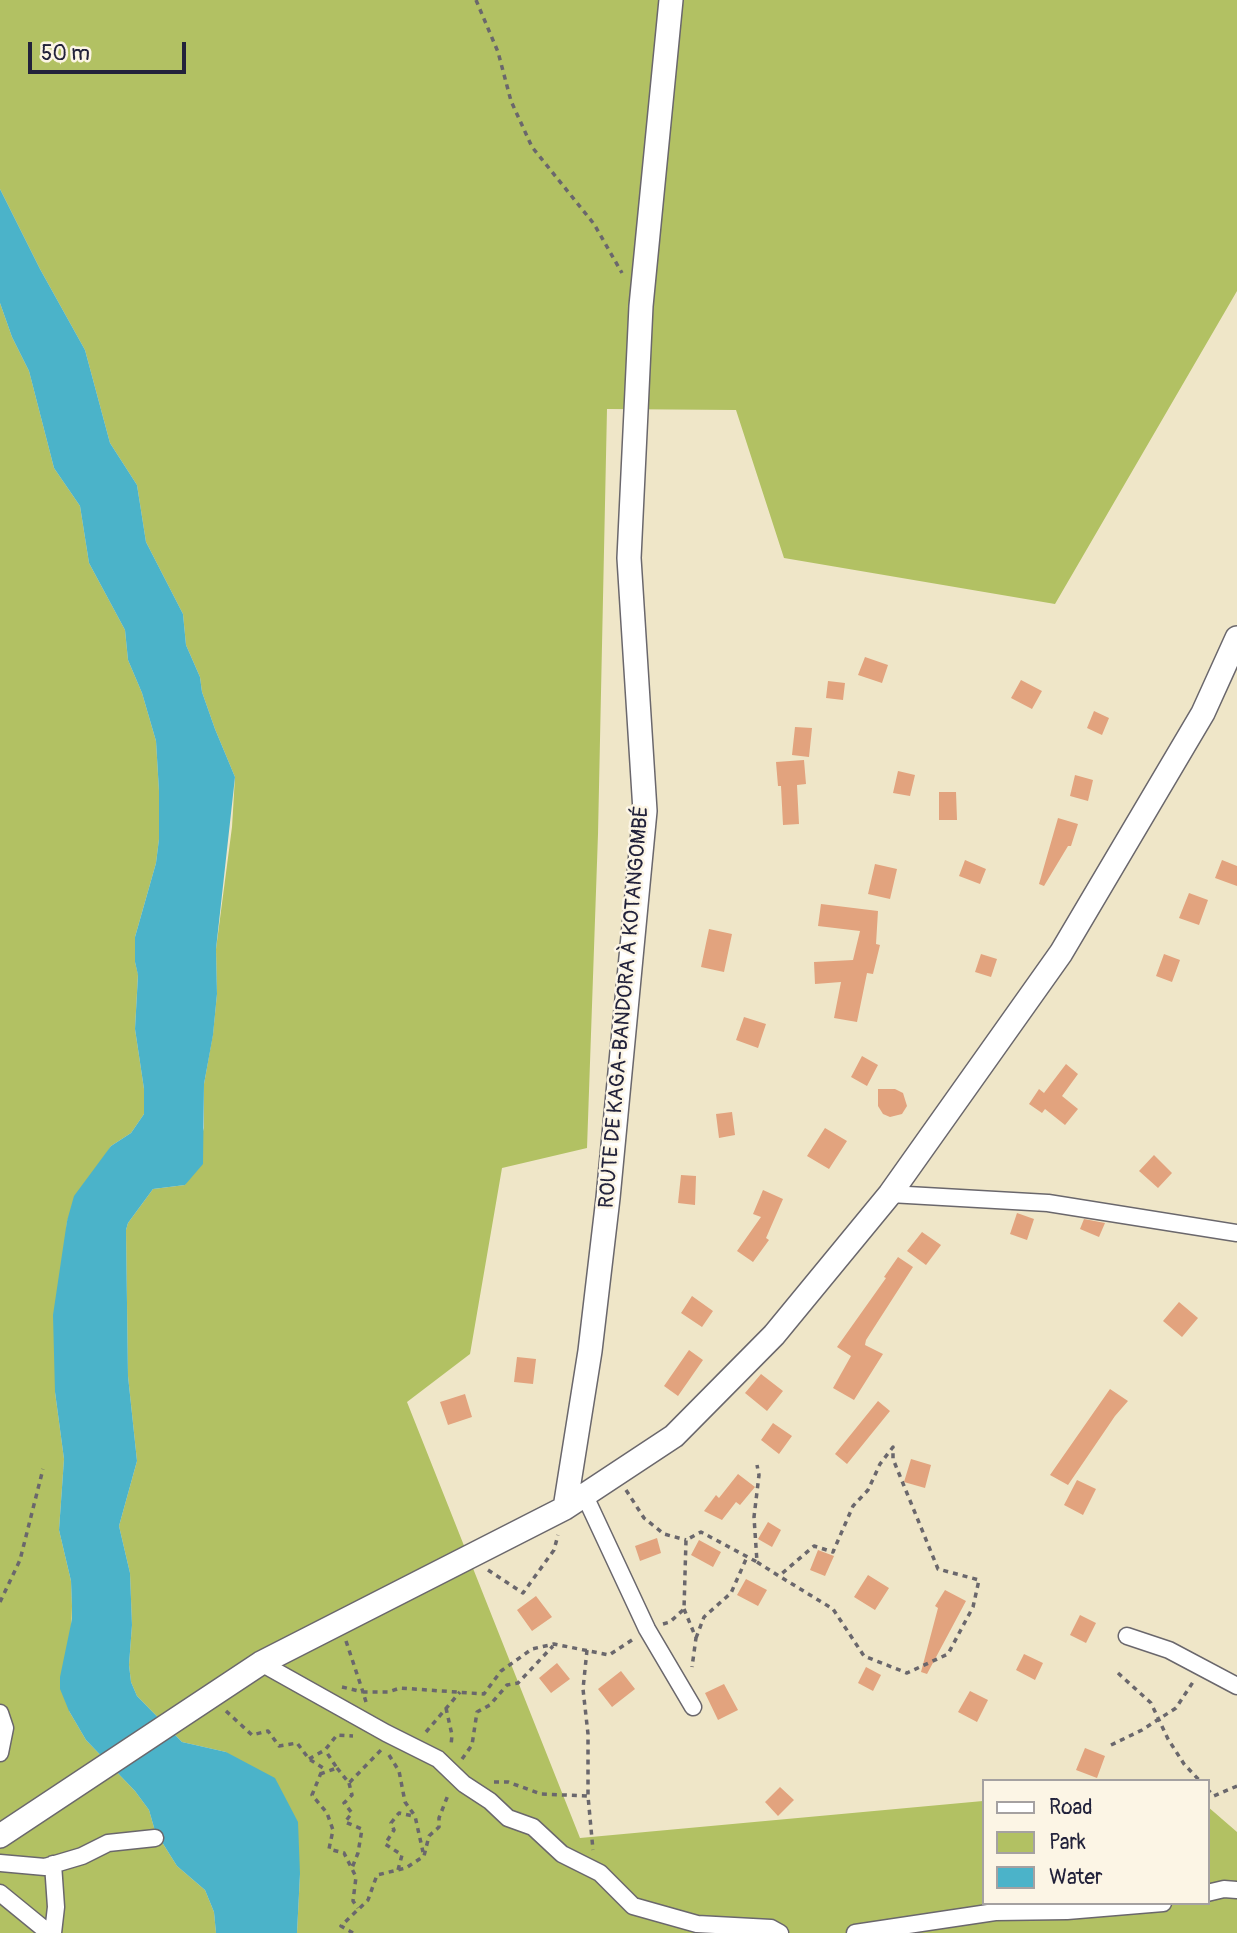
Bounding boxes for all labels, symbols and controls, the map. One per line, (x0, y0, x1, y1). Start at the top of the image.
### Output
scale bar (32, 28, 189, 72)
text: 50 m (41, 40, 90, 67)
street label: ROUTE DE KAGA-BANDORA À KOTANGOMBÉ (595, 805, 655, 1209)
legend (982, 1779, 1209, 1905)
text: Road (1049, 1794, 1093, 1821)
text: Park (1049, 1829, 1086, 1856)
text: Water (1049, 1864, 1102, 1891)

